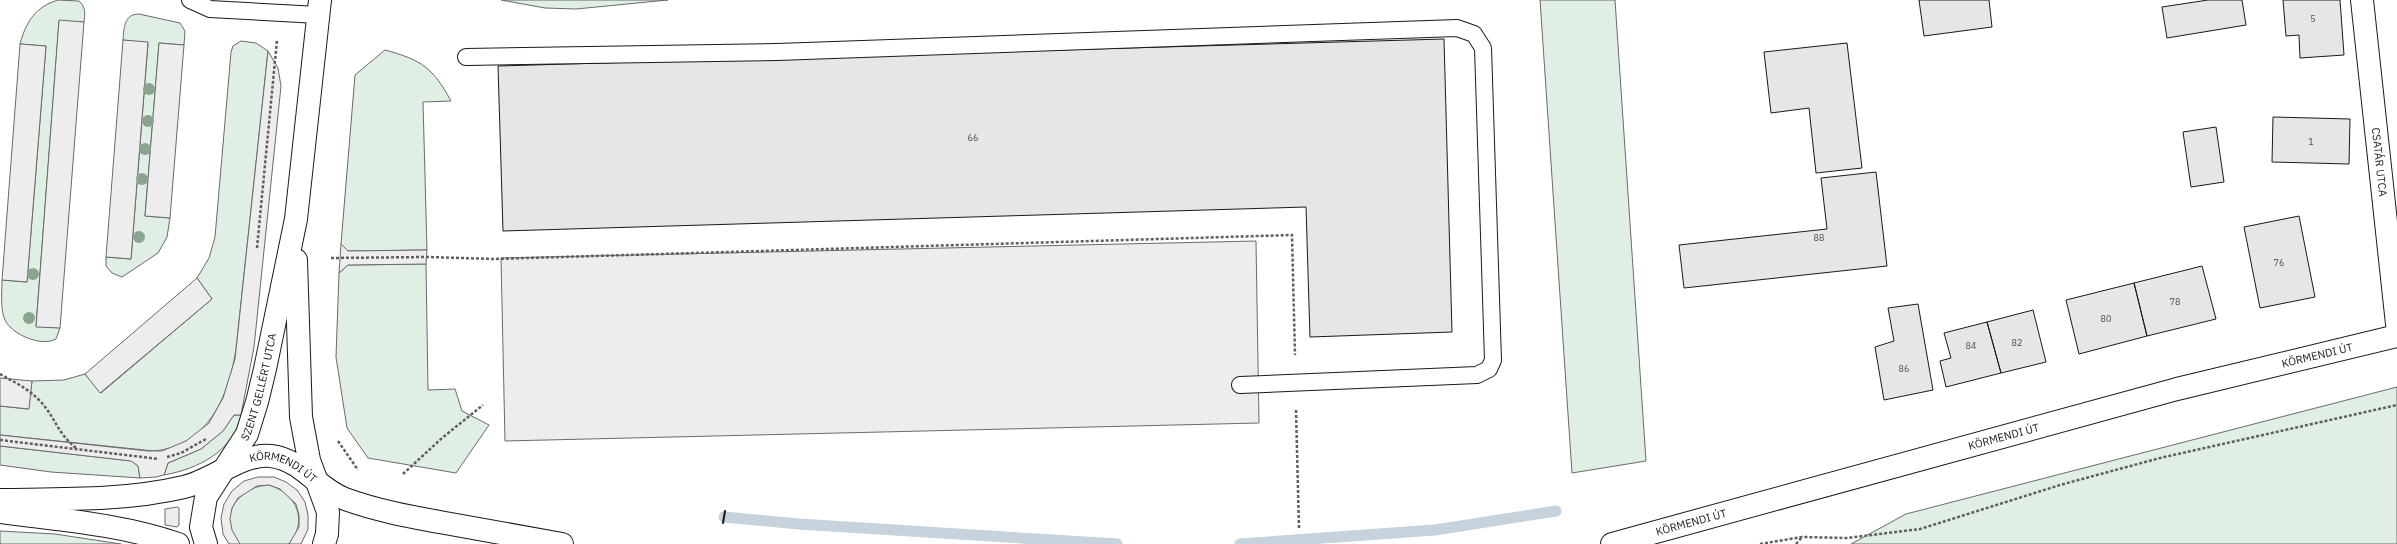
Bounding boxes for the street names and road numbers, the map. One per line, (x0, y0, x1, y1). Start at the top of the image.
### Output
street label: CSATÁR UTCA (2369, 127, 2390, 197)
street label: SZENT GELLÉRT UTCA (238, 332, 279, 443)
street label: KÖRMENDI ÚT (2280, 340, 2355, 371)
street label: KÖRMENDI ÚT (1967, 420, 2041, 453)
street label: KÖRMENDI ÚT (248, 449, 320, 486)
street label: KÖRMENDI ÚT (1654, 506, 1729, 539)

